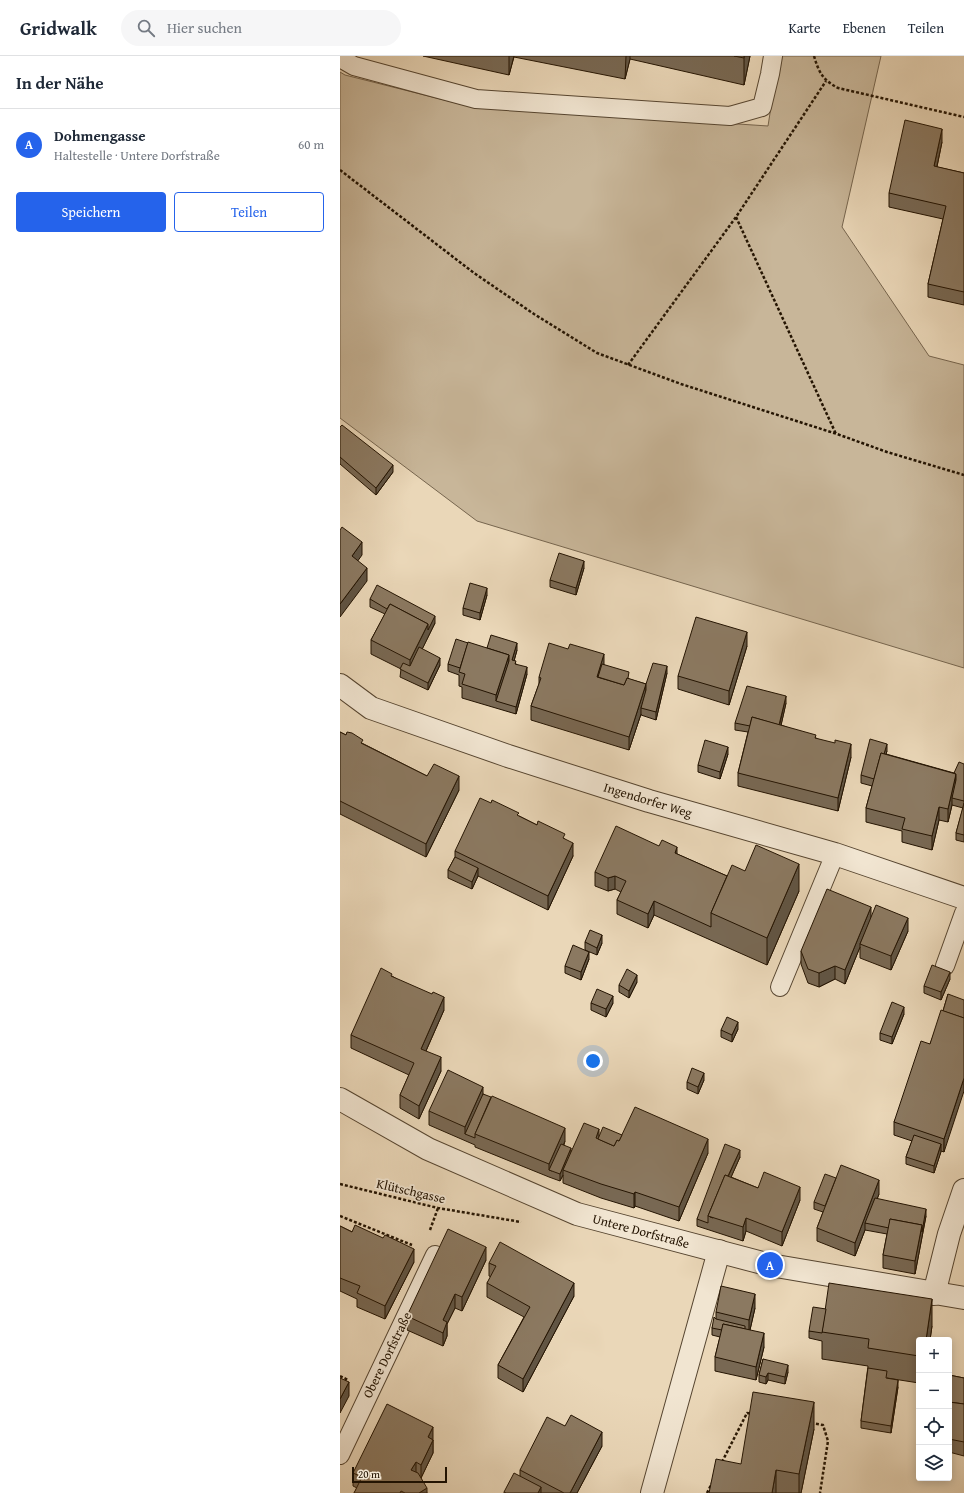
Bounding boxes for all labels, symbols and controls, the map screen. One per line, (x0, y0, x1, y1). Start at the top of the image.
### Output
search box (121, 10, 401, 46)
text: Gridwalk (20, 14, 97, 42)
icon: search (135, 17, 157, 39)
text: Hier suchen (167, 17, 242, 38)
text: Karte (788, 18, 821, 38)
text: Ebenen (843, 18, 886, 38)
text: Teilen (908, 18, 944, 38)
text: In der Nähe (16, 70, 104, 95)
text: Dohmengasse (54, 125, 146, 146)
text: A (25, 135, 33, 154)
text: 60 m (298, 135, 324, 154)
text: Haltestelle · Untere Dorfstraße (54, 146, 220, 165)
button: Speichern (16, 192, 166, 232)
button: Teilen (174, 192, 324, 232)
street label: Ingendorfer Weg (601, 778, 695, 823)
your location (583, 1051, 603, 1071)
street label: Klütschgasse (375, 1174, 447, 1208)
street label: Untere Dorfstraße (590, 1209, 692, 1253)
pin: A (757, 1250, 783, 1280)
street label: Obere Dorfstraße (358, 1309, 416, 1401)
map controls (916, 1337, 952, 1481)
button: + (916, 1337, 952, 1373)
button: − (916, 1373, 952, 1409)
button: locate (916, 1409, 952, 1445)
button: layers (916, 1445, 952, 1481)
scale bar (352, 1465, 447, 1484)
text: 20 m (358, 1466, 380, 1482)

